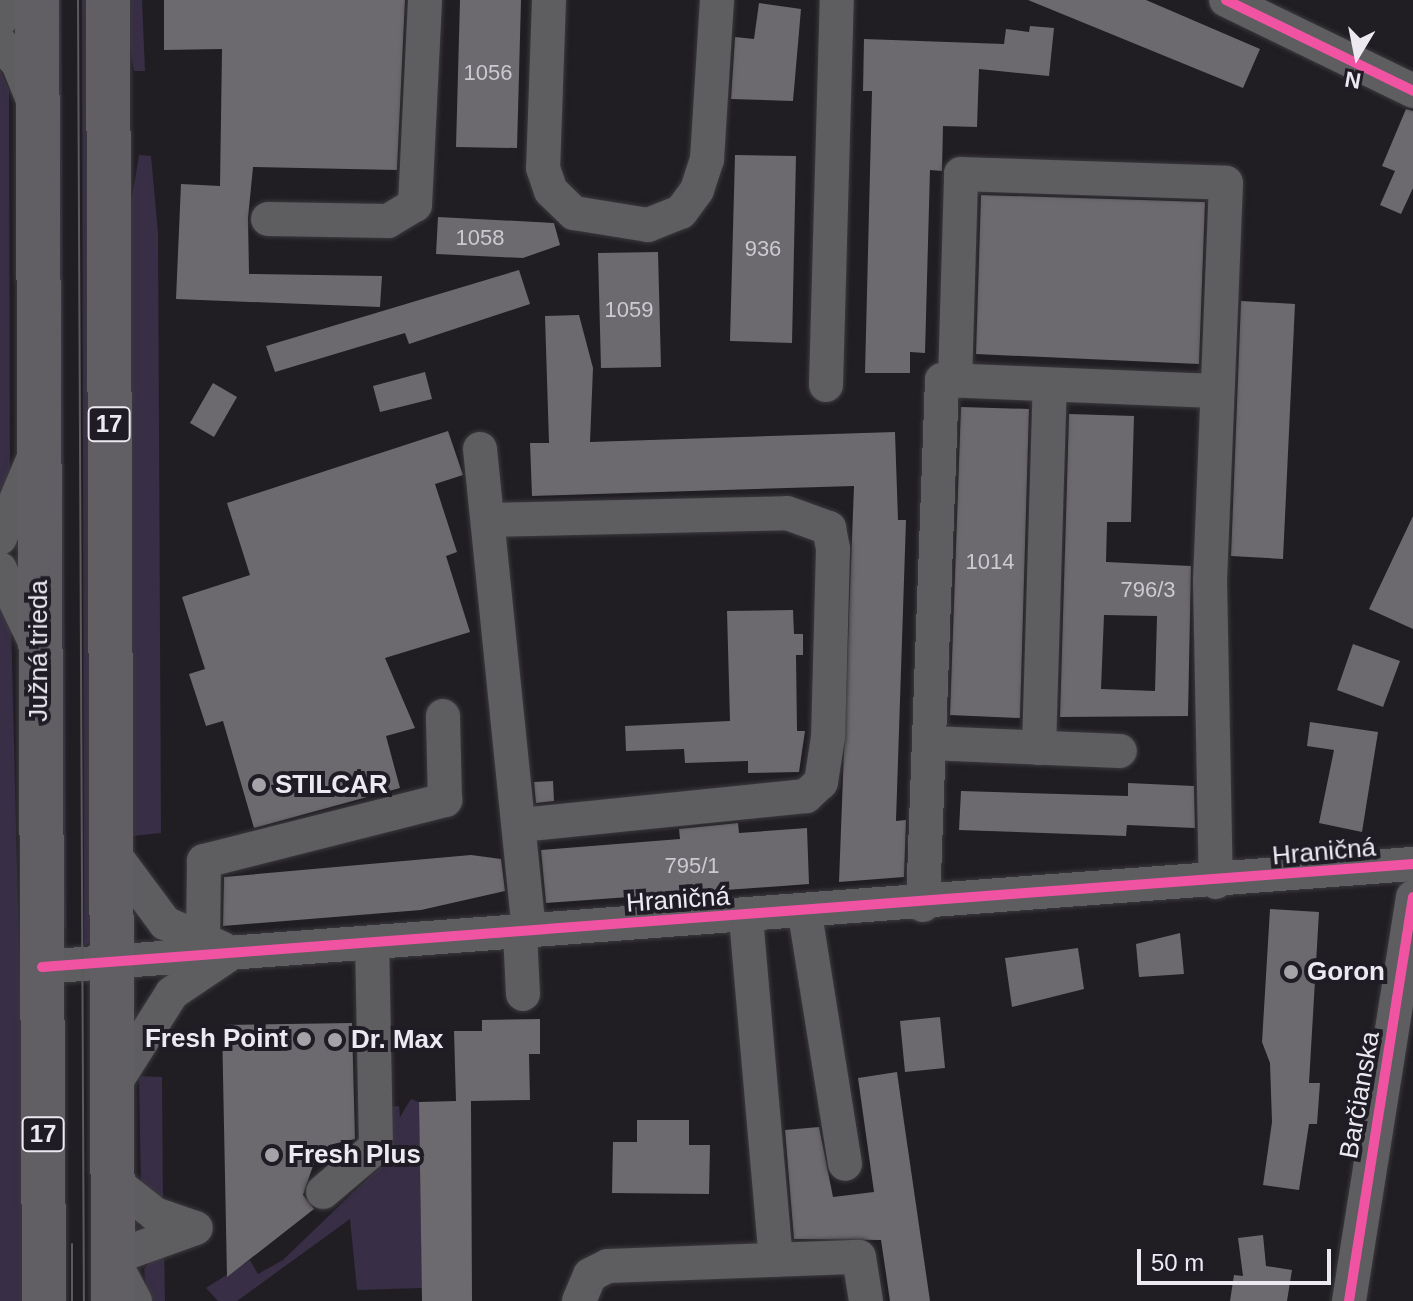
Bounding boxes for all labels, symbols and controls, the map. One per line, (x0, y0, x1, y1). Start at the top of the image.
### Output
north arrow (1317, 16, 1397, 96)
house number: 1056 (464, 60, 512, 86)
text: N (1343, 66, 1363, 94)
house number: 1058 (456, 225, 504, 251)
house number: 936 (745, 236, 781, 262)
house number: 1059 (605, 297, 653, 323)
road number: 17 (87, 404, 131, 444)
house number: 1014 (966, 549, 1014, 575)
house number: 796/3 (1120, 577, 1176, 603)
street label: Južná trieda (23, 580, 55, 722)
place label: STILCAR (275, 769, 388, 801)
marker: STILCAR (250, 776, 268, 794)
street label: Hraničná (1271, 832, 1377, 872)
house number: 795/1 (664, 853, 720, 879)
street label: Hraničná (625, 881, 731, 919)
place label: Goron (1307, 956, 1385, 988)
marker: Goron (1282, 963, 1300, 981)
place label: Fresh Point (145, 1023, 288, 1055)
place label: Dr. Max (351, 1024, 443, 1056)
street label: Barčianska (1333, 1029, 1387, 1161)
marker: Fresh Point (295, 1030, 313, 1048)
marker: Dr. Max (326, 1031, 344, 1049)
road number: 17 (21, 1114, 65, 1154)
place label: Fresh Plus (288, 1139, 421, 1171)
marker: Fresh Plus (263, 1146, 281, 1164)
scale bar (1141, 1233, 1335, 1283)
text: 50 m (1151, 1249, 1204, 1276)

